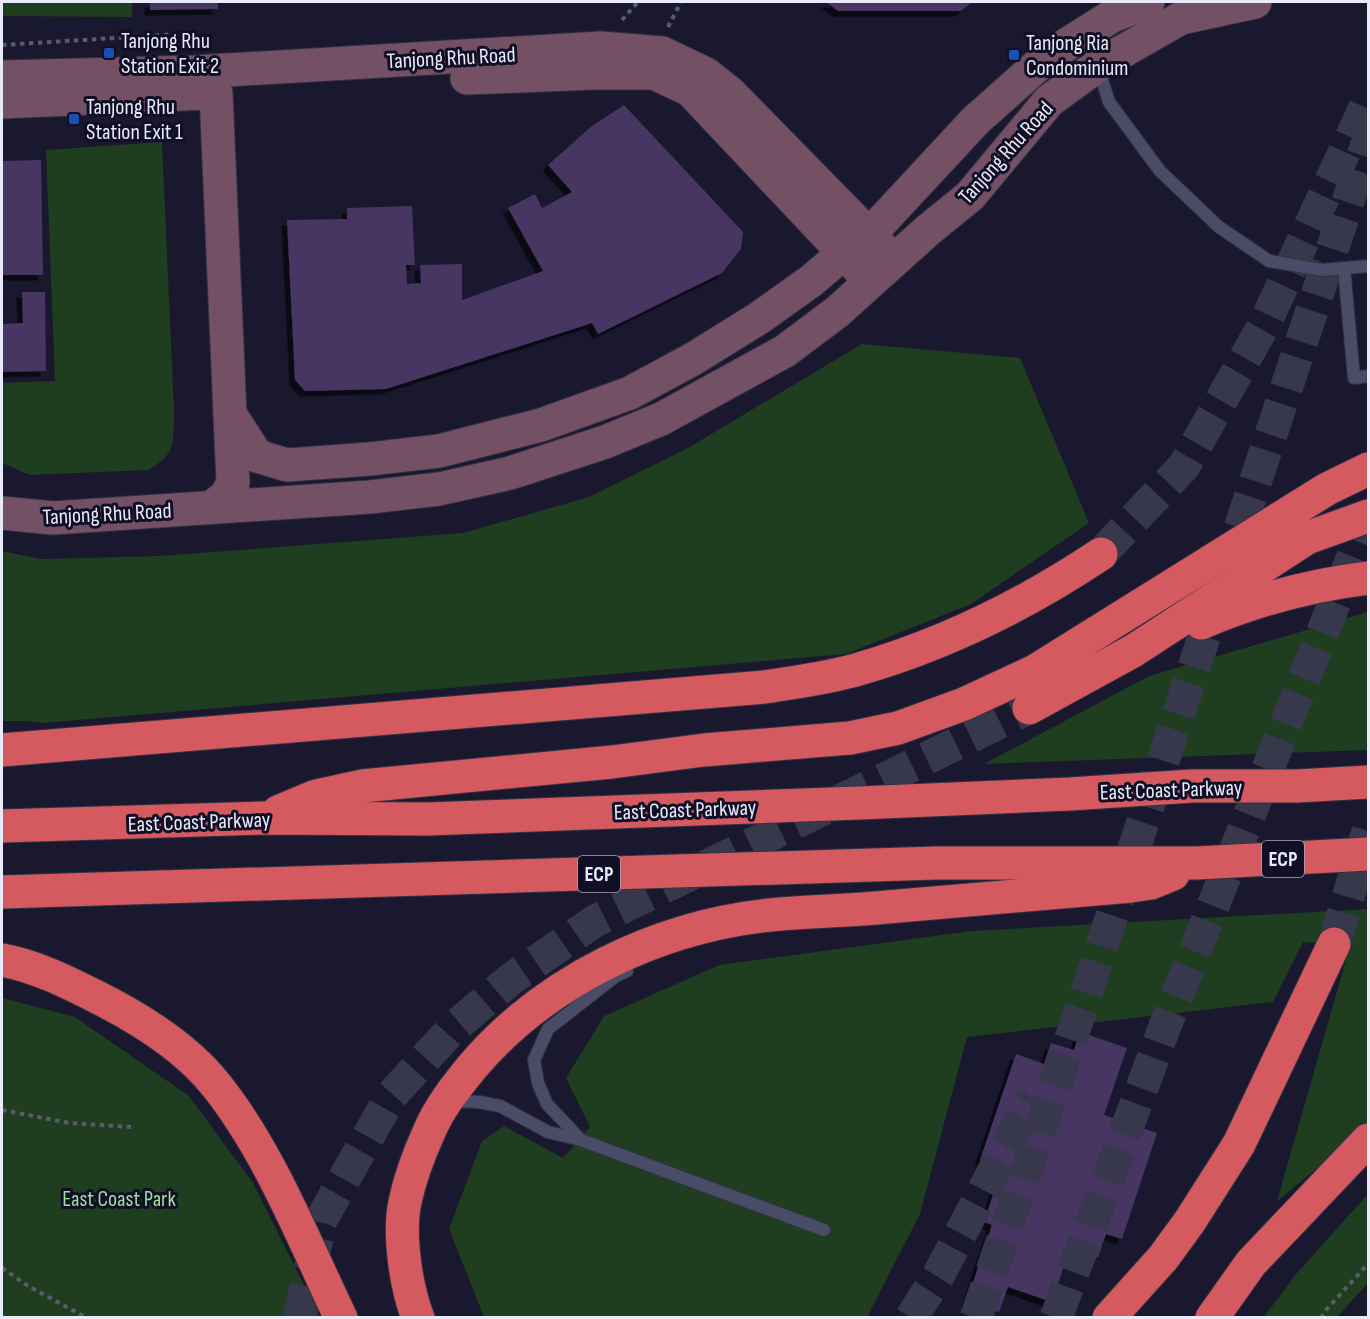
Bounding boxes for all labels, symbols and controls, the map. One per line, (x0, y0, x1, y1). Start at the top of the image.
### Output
place label: Tanjong Rhu Station Exit 2 (121, 28, 219, 80)
place label: Tanjong Ria Condominium (1026, 30, 1128, 82)
street label: Tanjong Rhu Road (386, 42, 516, 75)
marker: Tanjong Rhu Station Exit 2 (102, 46, 116, 60)
marker: Tanjong Ria Condominium (1007, 48, 1021, 62)
place label: Tanjong Rhu Station Exit 1 (86, 94, 183, 146)
street label: Tanjong Rhu Road (953, 96, 1059, 210)
marker: Tanjong Rhu Station Exit 1 (67, 112, 81, 126)
street label: Tanjong Rhu Road (42, 498, 172, 531)
street label: East Coast Parkway (1099, 775, 1243, 806)
street label: East Coast Parkway (613, 795, 757, 826)
street label: East Coast Parkway (127, 807, 271, 838)
road number: ECP (1262, 841, 1304, 877)
road number: ECP (578, 856, 620, 892)
park label: East Coast Park (62, 1186, 176, 1213)

